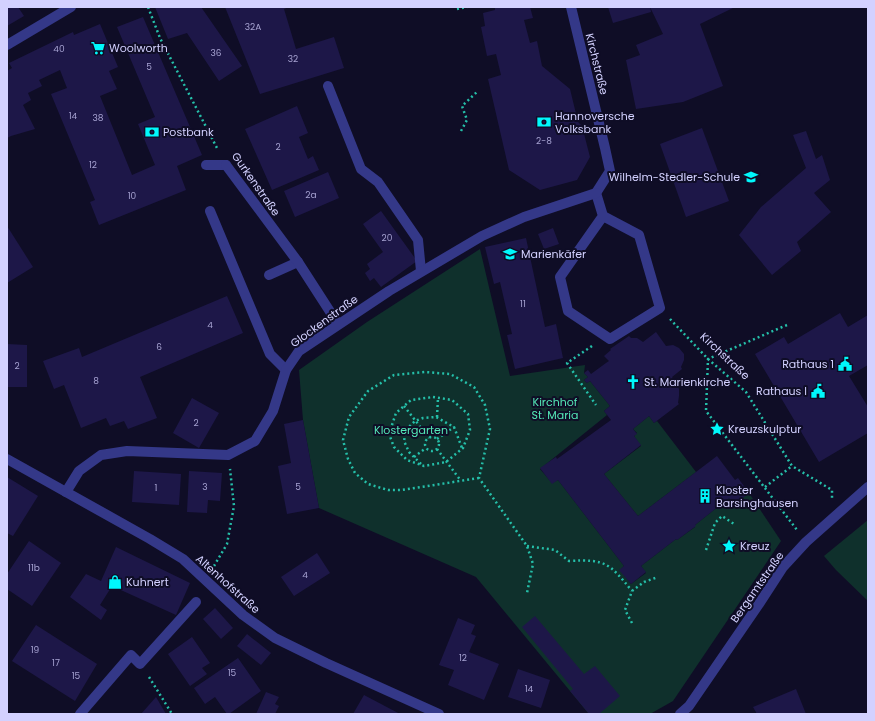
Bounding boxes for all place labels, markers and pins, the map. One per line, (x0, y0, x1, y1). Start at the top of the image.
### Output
supermarket icon: Woolworth (90, 40, 106, 56)
place label: Woolworth (109, 40, 168, 56)
place label: Hannoversche Volksbank (555, 108, 635, 137)
bank icon: Hannoversche Volksbank (536, 114, 552, 130)
bank icon: Postbank (144, 124, 160, 140)
place label: Postbank (163, 124, 214, 140)
place label: Wilhelm-Stedler-Schule (609, 169, 740, 185)
school or university icon: Wilhelm-Stedler-Schule (743, 169, 759, 185)
school or university icon: Marienkäfer (502, 246, 518, 262)
place label: Marienkäfer (521, 246, 586, 262)
place label: Rathaus 1 (782, 356, 834, 372)
public building icon: Rathaus 1 (837, 356, 853, 372)
church icon: St. Marienkirche (625, 374, 641, 390)
place label: St. Marienkirche (644, 374, 730, 390)
place label: Rathaus I (756, 383, 807, 399)
public building icon: Rathaus I (810, 383, 826, 399)
place icon: Kreuzskulptur (709, 421, 725, 437)
place label: Kreuzskulptur (728, 421, 801, 437)
place label: Kloster Barsinghausen (716, 482, 798, 511)
building icon: Kloster Barsinghausen (697, 488, 713, 504)
place icon: Kreuz (721, 538, 737, 554)
place label: Kreuz (740, 538, 770, 554)
shop icon: Kuhnert (107, 574, 123, 590)
place label: Kuhnert (126, 574, 169, 590)

